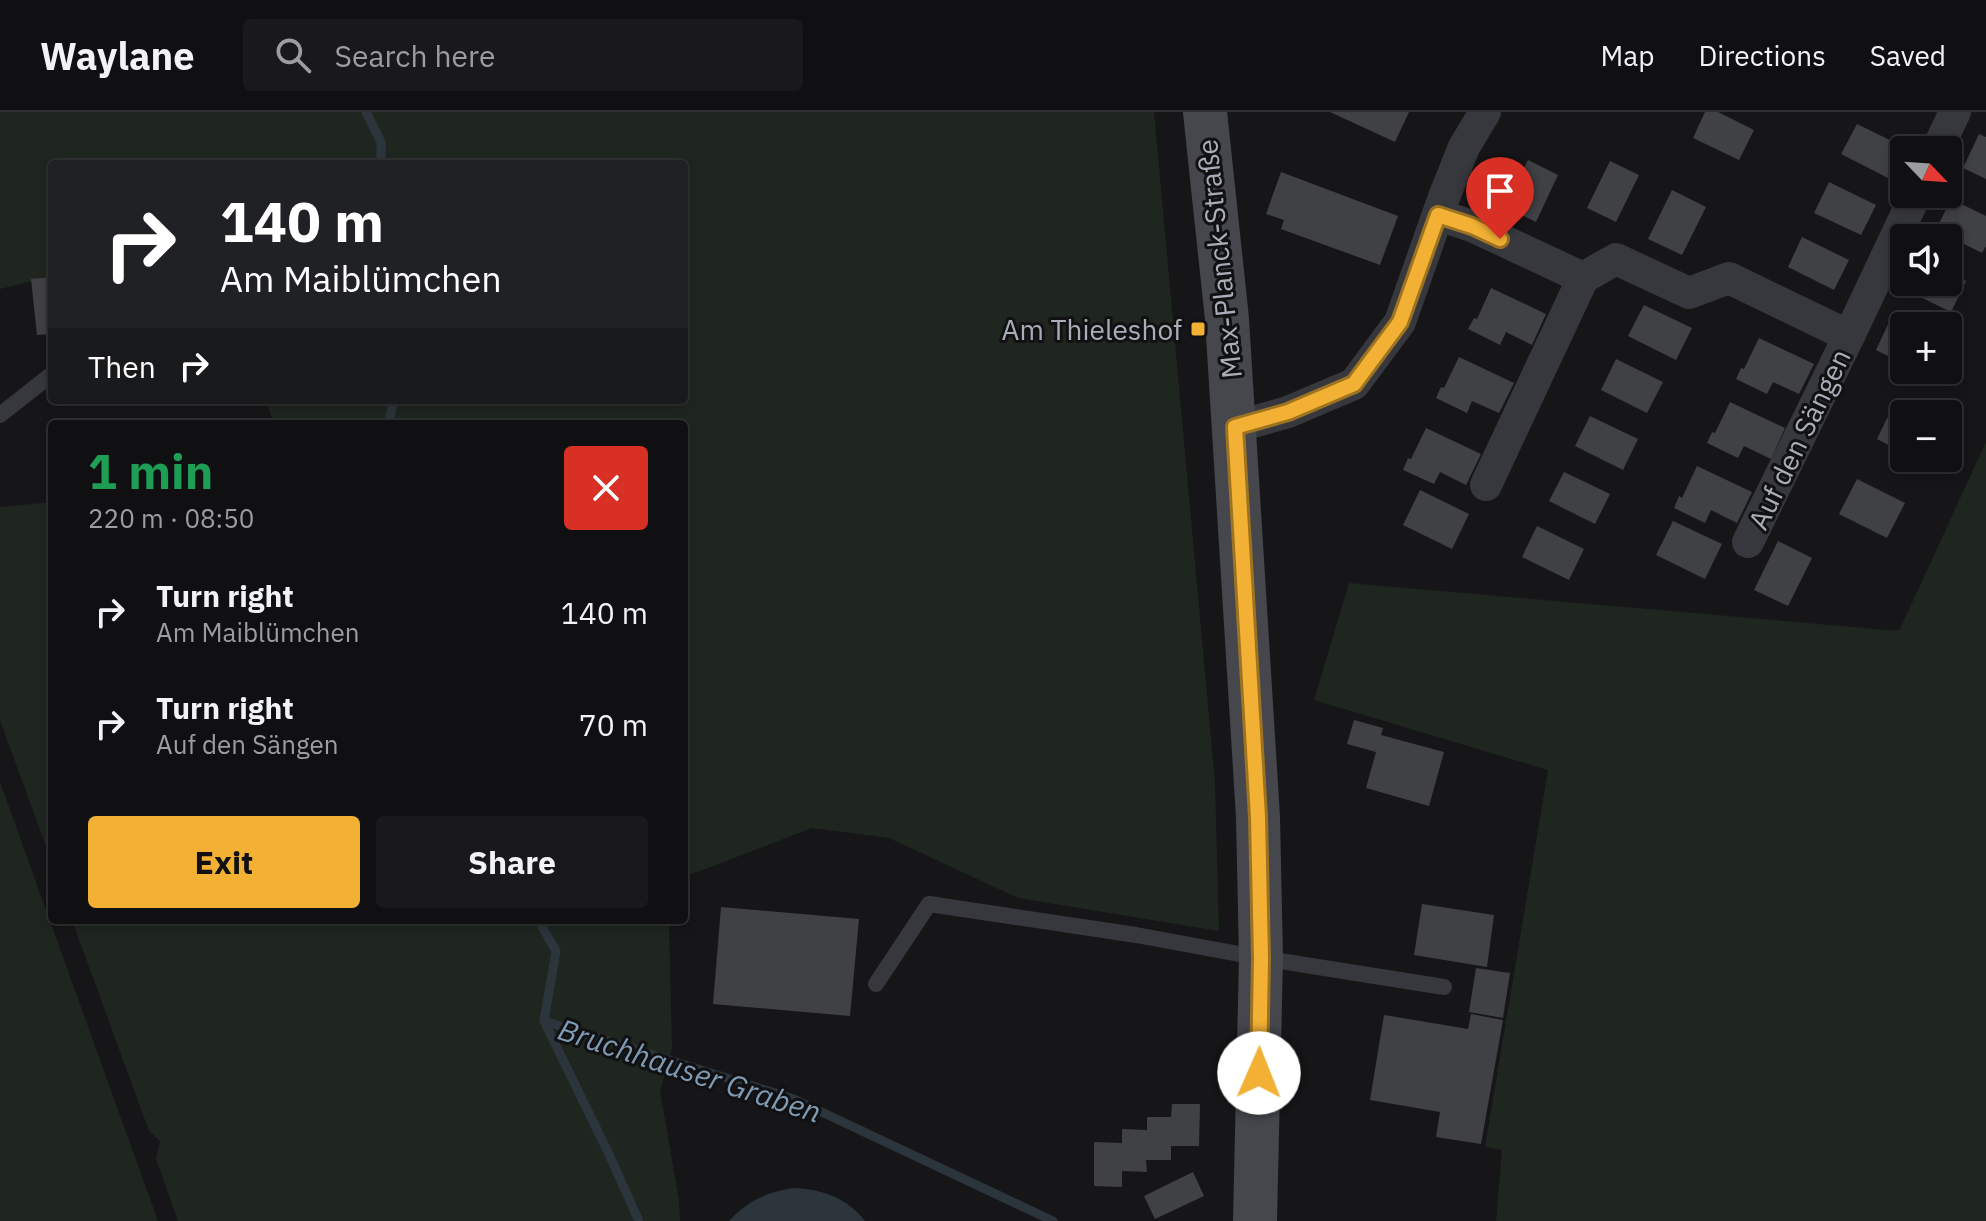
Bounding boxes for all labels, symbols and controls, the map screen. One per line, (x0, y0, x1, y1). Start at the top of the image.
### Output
search box (243, 19, 803, 91)
text: Waylane (40, 31, 195, 80)
icon: search (271, 33, 315, 77)
text: Search here (335, 36, 495, 75)
text: Map (1600, 37, 1654, 74)
text: Directions (1698, 37, 1826, 74)
text: Saved (1870, 37, 1946, 74)
north arrow (1890, 136, 1962, 208)
map controls (1890, 136, 1962, 472)
street label: Max-Planck-Straße (1188, 138, 1250, 380)
pin (1466, 157, 1534, 239)
icon: arrive (1478, 169, 1522, 213)
text: 140 m (220, 185, 384, 257)
icon: right (88, 192, 192, 296)
button: sound (1890, 224, 1962, 296)
text: Am Maiblümchen (220, 255, 502, 302)
place label: Am Thieleshof (1002, 311, 1182, 348)
button: + (1890, 312, 1962, 384)
marker: Am Thieleshof (1189, 320, 1207, 338)
street label: Auf den Sängen (1739, 342, 1859, 536)
icon: right (172, 344, 216, 388)
text: Then (88, 347, 156, 386)
button: − (1890, 400, 1962, 472)
text: 1 min (88, 440, 213, 502)
button: close (564, 446, 648, 530)
text: 220 m · 08:50 (88, 501, 254, 535)
text: Turn right (156, 576, 294, 615)
icon: right (88, 590, 132, 634)
text: 140 m (561, 593, 648, 632)
text: Am Maiblümchen (156, 615, 360, 649)
text: Turn right (156, 688, 294, 727)
icon: right (88, 702, 132, 746)
text: 70 m (579, 705, 648, 744)
text: Auf den Sängen (156, 727, 339, 761)
button: Exit (88, 816, 360, 908)
button: Share (376, 816, 648, 908)
water label: Bruchhauser Graben (554, 1009, 826, 1131)
position arrow (1217, 1031, 1301, 1115)

